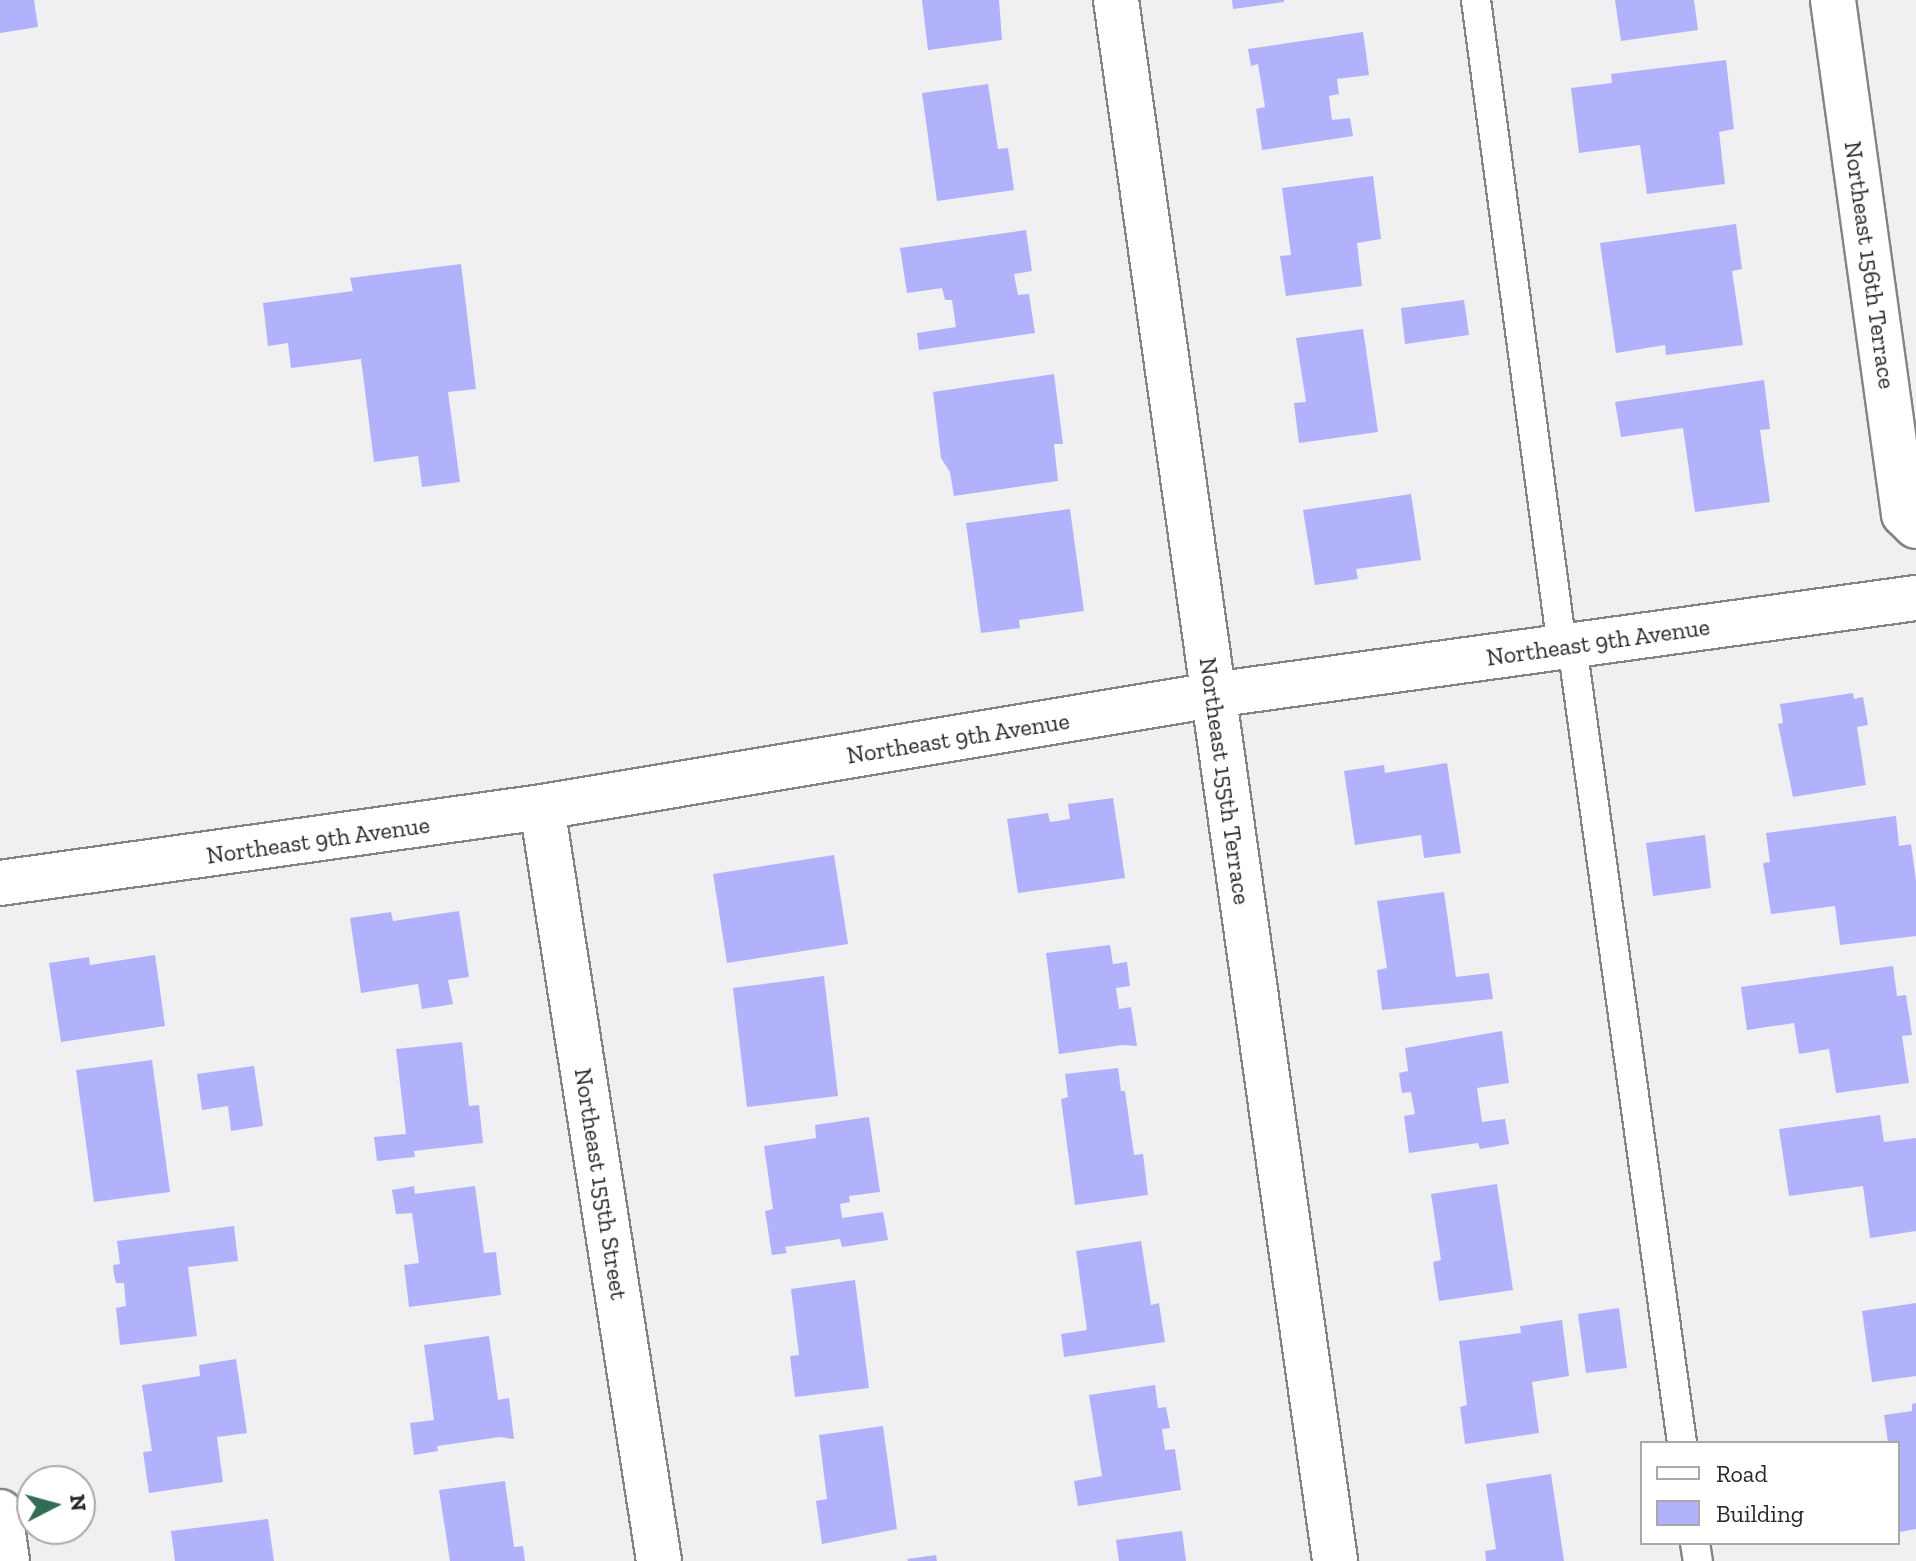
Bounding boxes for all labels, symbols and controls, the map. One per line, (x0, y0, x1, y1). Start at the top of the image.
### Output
street label: Northeast 156th Terrace (1838, 139, 1902, 391)
street label: Northeast 9th Avenue (1484, 612, 1712, 672)
street label: Northeast 155th Terrace (1193, 655, 1257, 907)
street label: Northeast 9th Avenue (844, 706, 1072, 770)
street label: Northeast 9th Avenue (204, 810, 432, 870)
street label: Northeast 155th Street (568, 1066, 634, 1302)
legend (1640, 1441, 1900, 1545)
text: Road (1716, 1459, 1768, 1488)
north arrow (16, 1465, 96, 1545)
text: N (64, 1493, 93, 1512)
text: Building (1716, 1499, 1804, 1528)

